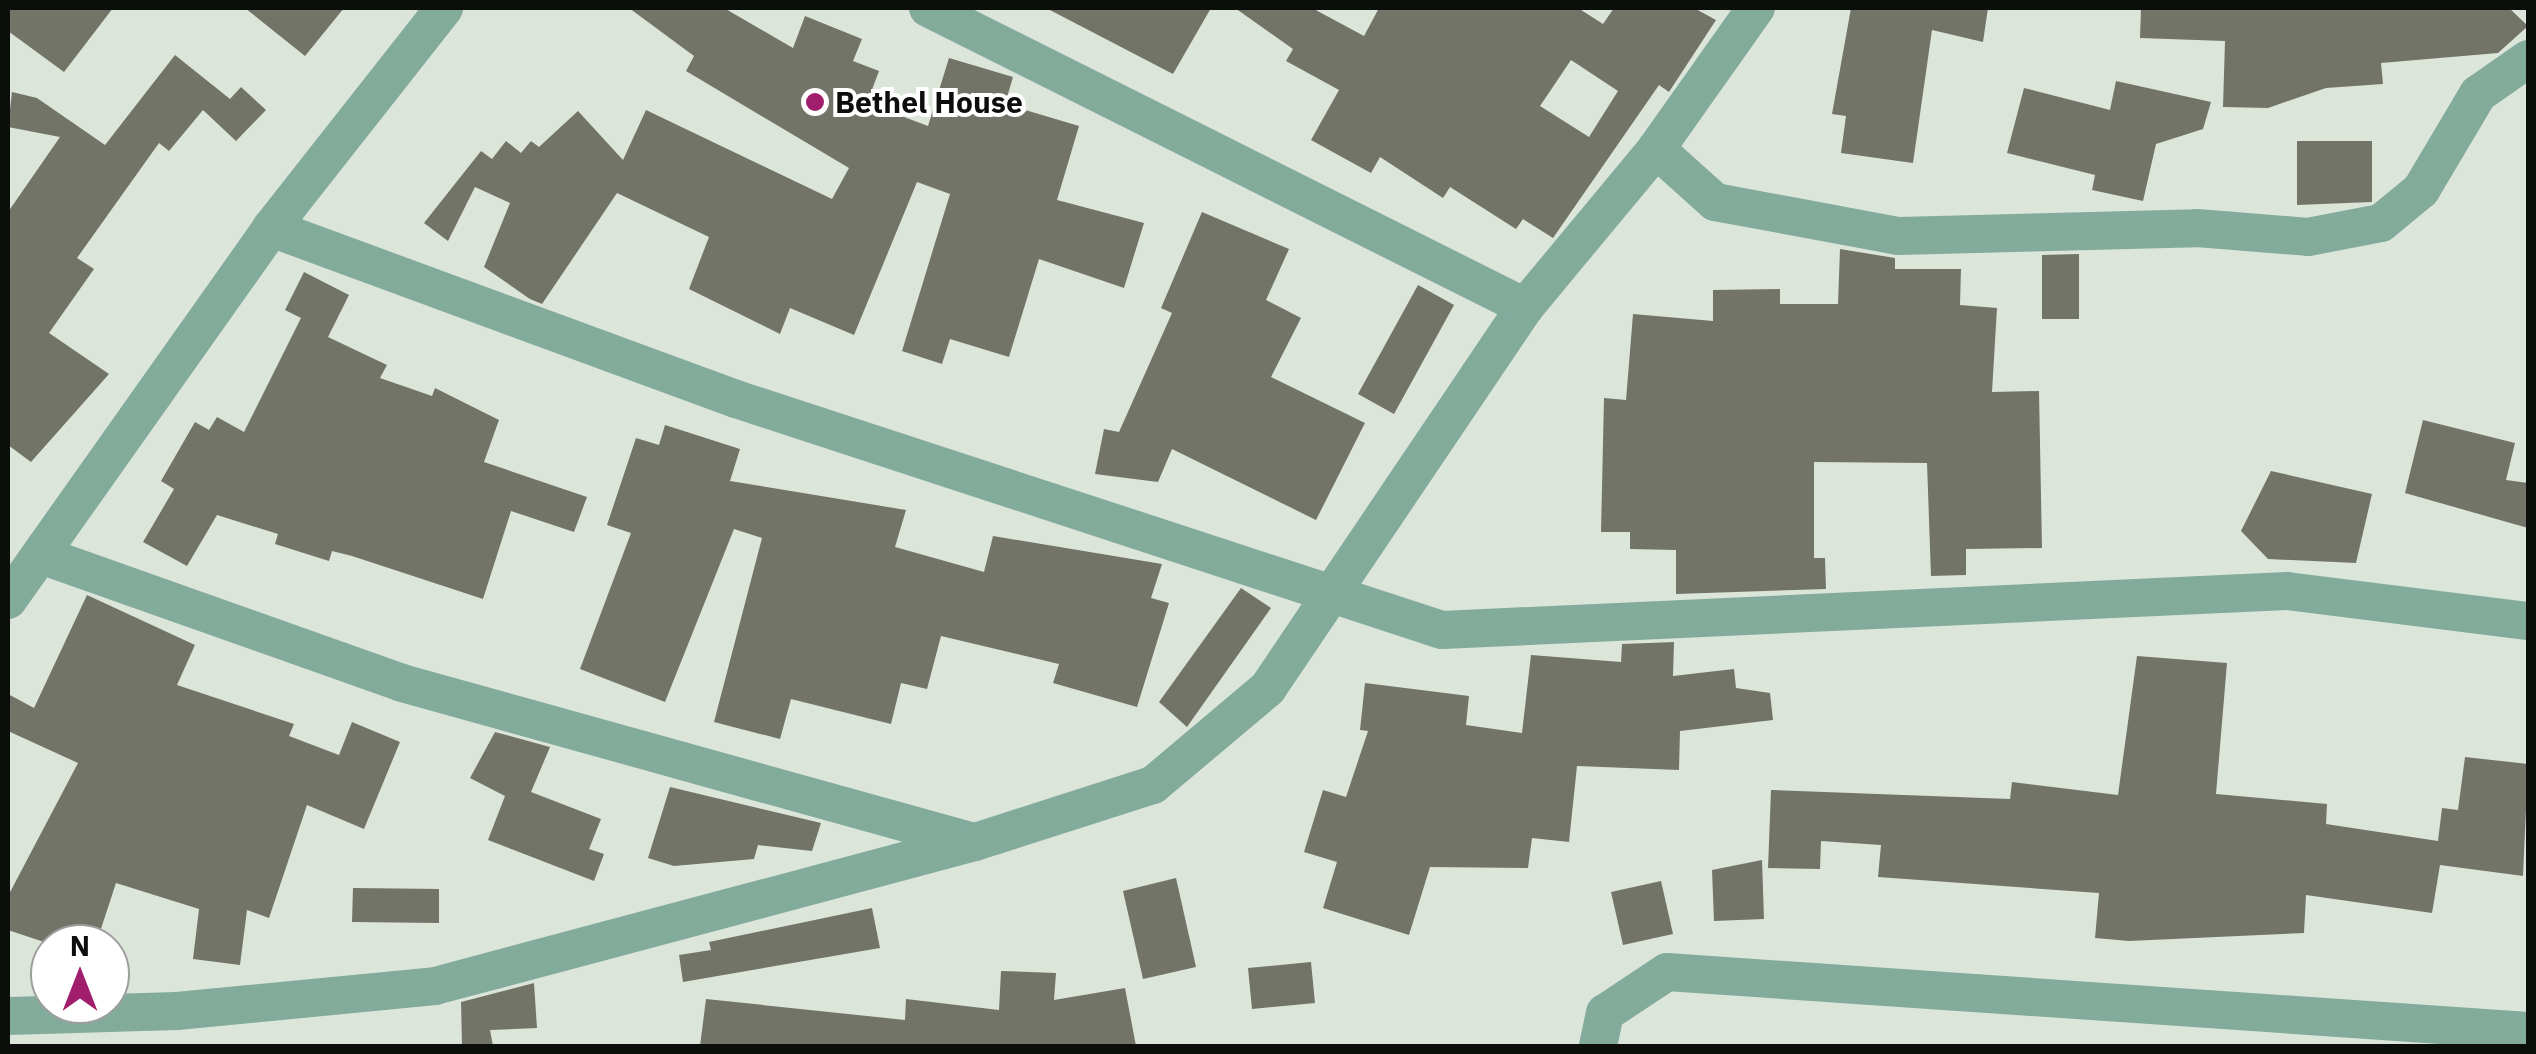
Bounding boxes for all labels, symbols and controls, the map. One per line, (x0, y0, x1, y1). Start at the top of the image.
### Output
place label: Bethel House (835, 84, 1023, 120)
marker: Bethel House (804, 91, 826, 113)
north arrow (30, 924, 130, 1024)
text: N (70, 927, 90, 964)

